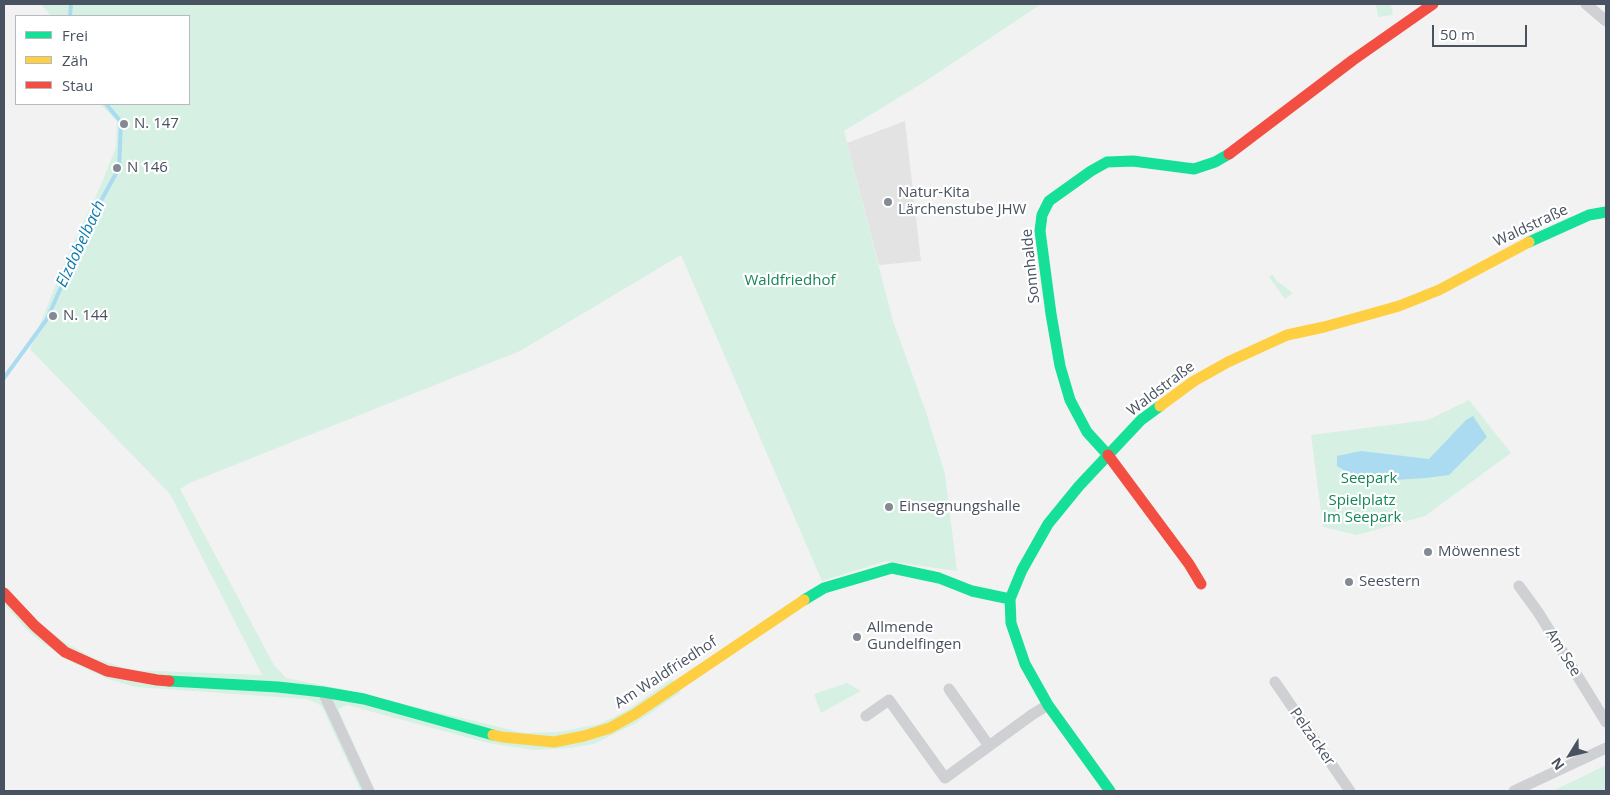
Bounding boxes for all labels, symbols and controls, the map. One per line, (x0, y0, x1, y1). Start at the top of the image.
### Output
legend (15, 15, 190, 105)
scale bar (1435, 15, 1530, 47)
text: 50 m (1440, 24, 1475, 44)
text: Frei (62, 25, 88, 45)
text: Zäh (62, 50, 88, 70)
text: Stau (62, 75, 93, 95)
place label: N. 147 (134, 115, 179, 133)
marker: N. 147 (118, 118, 130, 130)
place label: N 146 (127, 159, 168, 177)
marker: N 146 (111, 162, 123, 174)
place label: Natur-Kita Lärchenstube JHW (898, 184, 1026, 219)
marker: Natur-Kita Lärchenstube JHW (882, 196, 894, 208)
water label: Elzdobelbach (53, 197, 109, 291)
street label: Waldstraße (1491, 201, 1571, 251)
street label: Sonnhalde (1018, 228, 1044, 304)
park label: Waldfriedhof (745, 272, 835, 290)
place label: N. 144 (63, 307, 108, 325)
marker: N. 144 (47, 310, 59, 322)
street label: Waldstraße (1124, 358, 1198, 420)
park label: Seepark (1341, 470, 1397, 488)
park label: Spielplatz Im Seepark (1323, 492, 1401, 527)
place label: Einsegnungshalle (899, 498, 1020, 516)
marker: Einsegnungshalle (883, 501, 895, 513)
place label: Möwennest (1438, 543, 1520, 561)
marker: Möwennest (1422, 546, 1434, 558)
place label: Seestern (1359, 573, 1420, 591)
marker: Seestern (1343, 576, 1355, 588)
place label: Allmende Gundelfingen (867, 619, 961, 654)
street label: Am See (1541, 626, 1585, 680)
marker: Allmende Gundelfingen (851, 631, 863, 643)
street label: Am Waldfriedhof (612, 633, 720, 713)
street label: Pelzacker (1286, 705, 1338, 769)
north arrow (1545, 730, 1595, 780)
text: N (1546, 754, 1568, 774)

